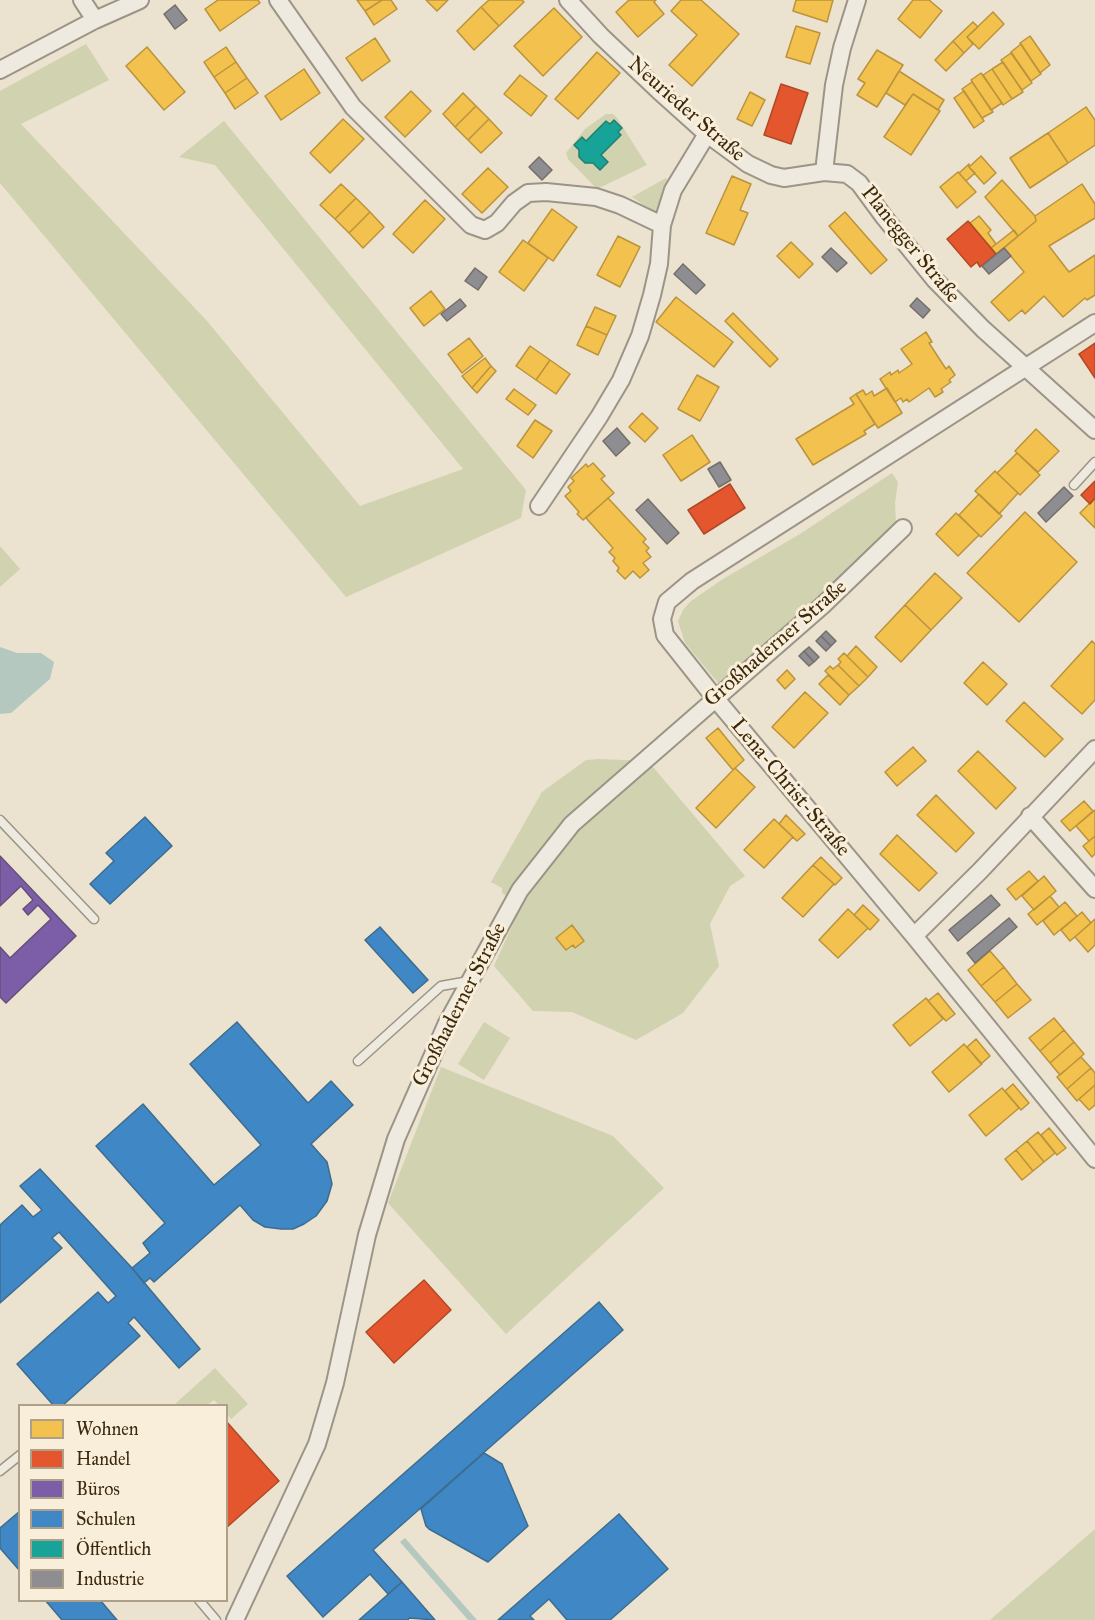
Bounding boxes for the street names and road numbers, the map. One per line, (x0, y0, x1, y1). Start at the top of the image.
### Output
street label: Neurieder Straße (622, 52, 750, 168)
street label: Planegger Straße (855, 181, 965, 309)
street label: Großhaderner Straße (700, 575, 852, 713)
street label: Lena-Christ-Straße (725, 714, 855, 862)
street label: Großhaderner Straße (408, 919, 512, 1091)

